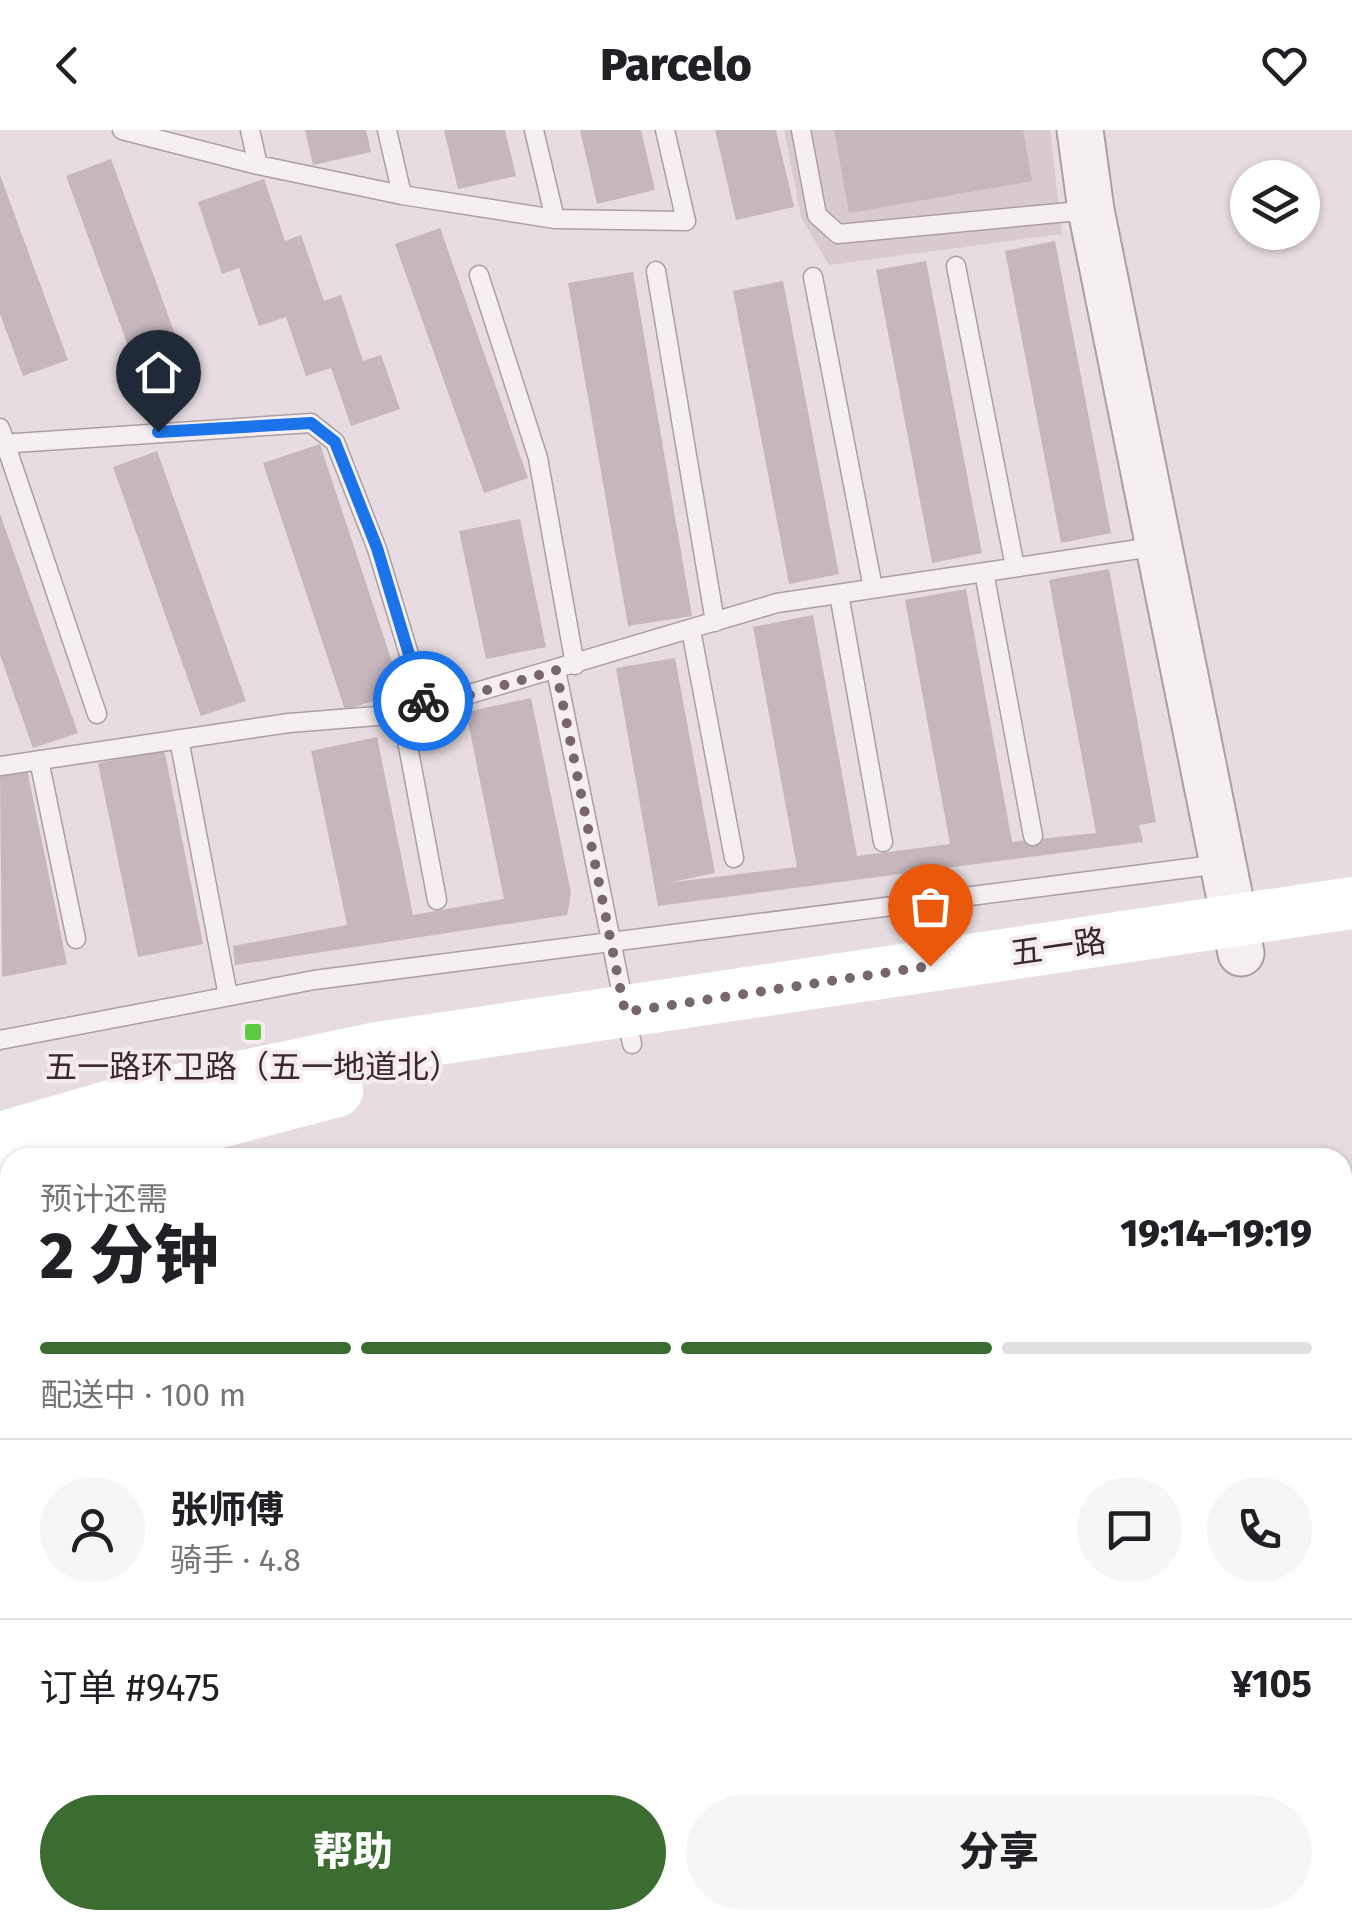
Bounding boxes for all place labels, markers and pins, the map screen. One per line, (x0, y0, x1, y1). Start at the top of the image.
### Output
pin (116, 330, 201, 433)
pin (888, 864, 973, 967)
marker: 五一路环卫路（五一地道北） (242, 1021, 264, 1043)
place label: 五一路环卫路（五一地道北） (45, 1048, 461, 1086)

